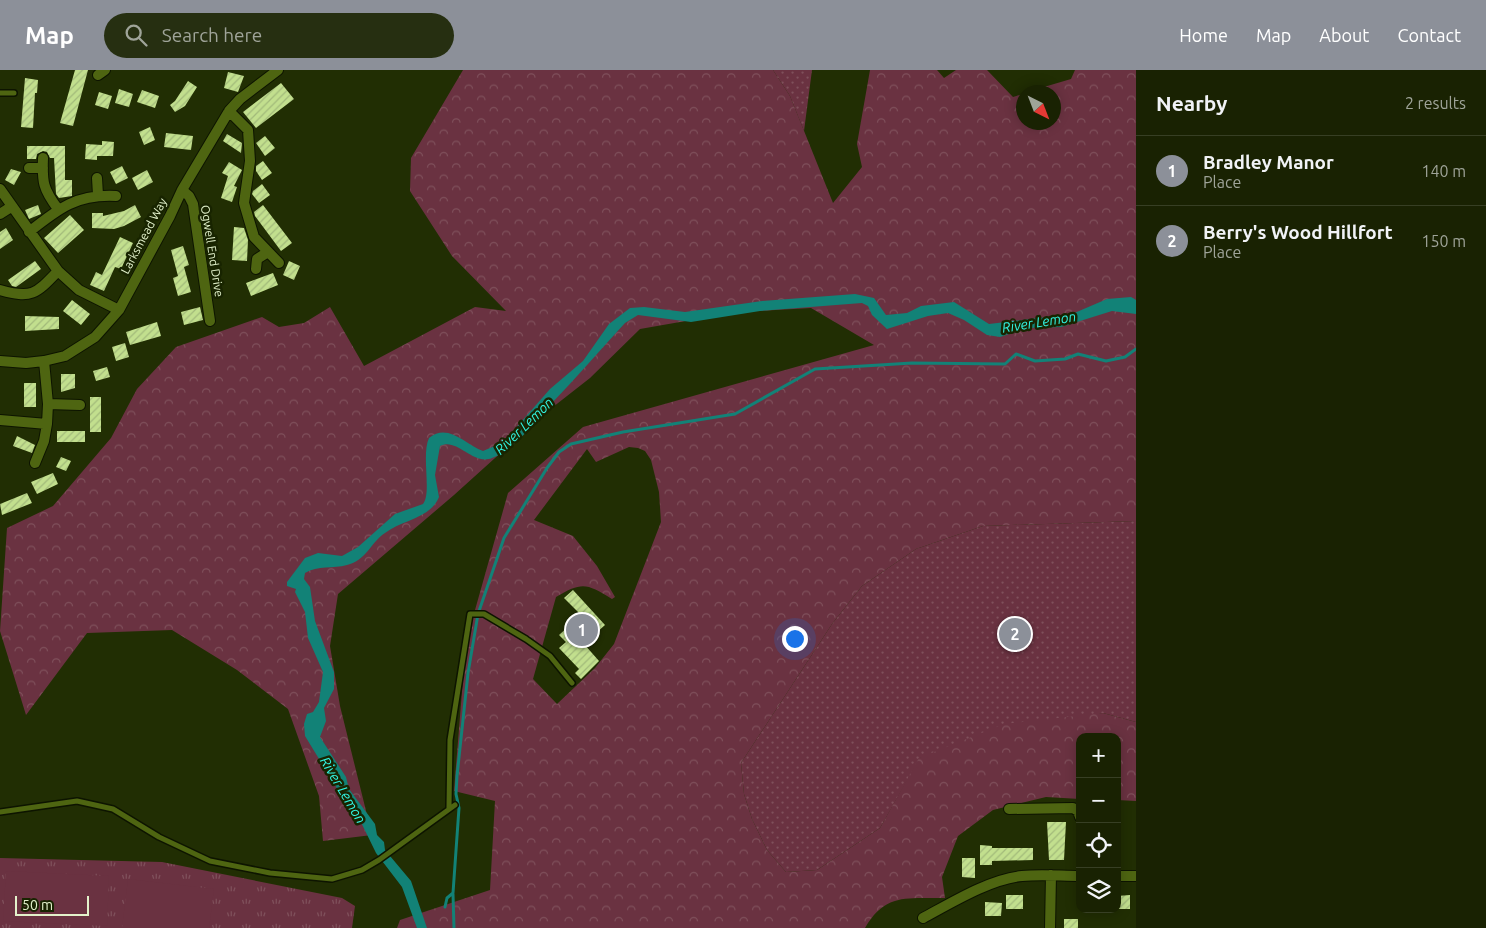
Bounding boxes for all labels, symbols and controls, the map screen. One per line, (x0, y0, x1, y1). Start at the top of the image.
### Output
search box (104, 13, 454, 58)
icon: search (122, 21, 150, 49)
text: Map (25, 22, 74, 49)
text: Search here (162, 24, 262, 46)
text: Home (1179, 25, 1228, 45)
text: Map (1256, 25, 1291, 45)
text: About (1319, 25, 1369, 45)
text: Contact (1397, 25, 1461, 45)
north arrow (1016, 85, 1061, 130)
text: Nearby (1156, 91, 1227, 115)
text: 2 results (1405, 94, 1466, 112)
text: Bradley Manor (1203, 151, 1334, 173)
text: 1 (1167, 162, 1177, 180)
text: 140 m (1421, 162, 1466, 180)
text: Place (1203, 173, 1241, 191)
street label: Larksmead Way (118, 196, 169, 276)
street label: Ogwell End Drive (199, 204, 226, 298)
text: Berry's Wood Hillfort (1203, 221, 1393, 243)
text: 2 (1167, 232, 1177, 250)
text: 150 m (1421, 232, 1466, 250)
text: Place (1203, 243, 1241, 261)
water label: River Lemon (1001, 308, 1077, 336)
water label: River Lemon (492, 394, 556, 458)
pin: 1 (566, 611, 598, 649)
pin: 2 (999, 615, 1031, 653)
your location (782, 626, 808, 652)
map controls (1076, 733, 1121, 913)
button: + (1076, 733, 1121, 778)
water label: River Lemon (317, 754, 369, 826)
button: − (1076, 778, 1121, 823)
button: locate (1076, 823, 1121, 868)
button: layers (1076, 868, 1121, 913)
scale bar (15, 893, 89, 916)
text: 50 m (22, 897, 53, 913)

